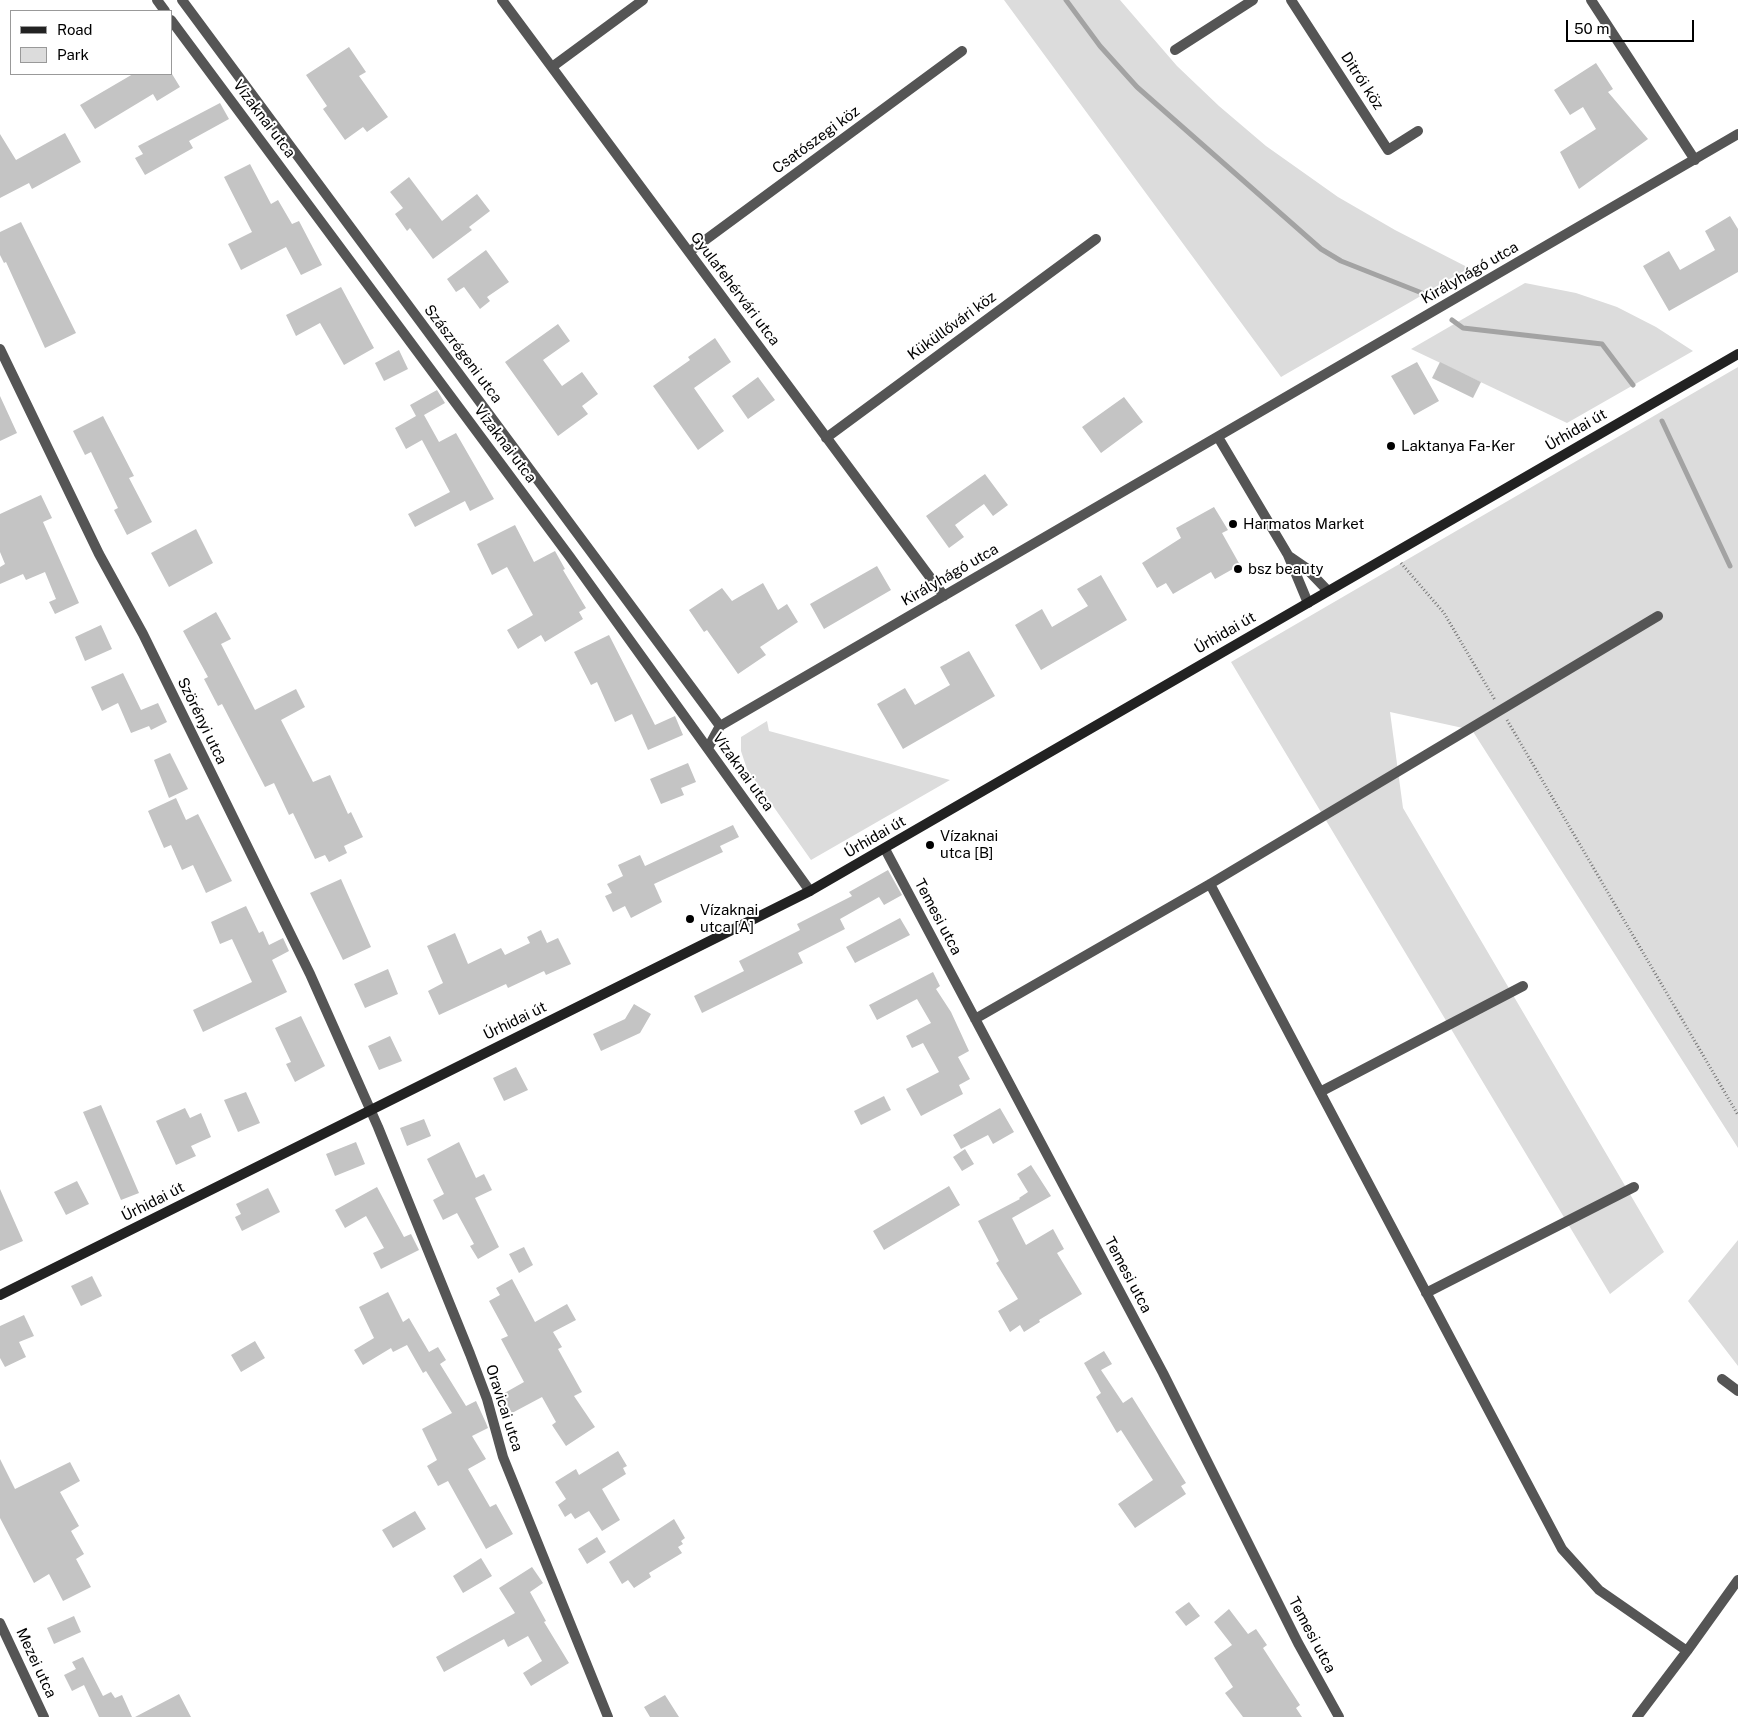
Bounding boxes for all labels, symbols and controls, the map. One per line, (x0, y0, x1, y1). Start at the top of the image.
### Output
legend (10, 10, 172, 75)
scale bar (1568, 10, 1696, 42)
text: 50 m (1574, 20, 1609, 37)
text: Road (57, 21, 93, 38)
text: Park (57, 46, 89, 63)
street label: Ditrói köz (1337, 49, 1387, 113)
street label: Vízaknai utca (229, 77, 299, 161)
street label: Csatószegi köz (769, 102, 863, 178)
street label: Gyulafehérvári utca (686, 229, 784, 349)
street label: Királyhágó utca (1418, 238, 1522, 308)
street label: Küküllővári köz (904, 288, 1000, 364)
street label: Szászrégeni utca (420, 301, 506, 407)
street label: Vízaknai utca (470, 402, 540, 486)
street label: Úrhidai út (1542, 405, 1610, 455)
place label: Laktanya Fa-Ker (1401, 437, 1515, 455)
marker: Laktanya Fa-Ker (1385, 440, 1397, 452)
place label: Harmatos Market (1243, 515, 1364, 533)
marker: Harmatos Market (1227, 518, 1239, 530)
street label: Királyhágó utca (898, 540, 1002, 610)
place label: bsz beauty (1248, 560, 1323, 578)
marker: bsz beauty (1232, 563, 1244, 575)
street label: Úrhidai út (1191, 608, 1259, 658)
street label: Szörényi utca (173, 675, 231, 767)
street label: Vízaknai utca (709, 729, 777, 815)
street label: Úrhidai út (841, 812, 909, 862)
place label: Vízaknai utca [B] (940, 827, 998, 862)
marker: Vízaknai utca [B] (924, 839, 936, 851)
street label: Temesi utca (910, 876, 966, 958)
place label: Vízaknai utca [A] (700, 901, 758, 936)
marker: Vízaknai utca [A] (684, 913, 696, 925)
street label: Úrhidai út (481, 998, 549, 1044)
street label: Úrhidai út (119, 1179, 187, 1225)
street label: Temesi utca (1100, 1234, 1156, 1316)
street label: Oravicai utca (482, 1362, 526, 1454)
street label: Temesi utca (1284, 1594, 1340, 1676)
street label: Mezei utca (12, 1625, 60, 1701)

